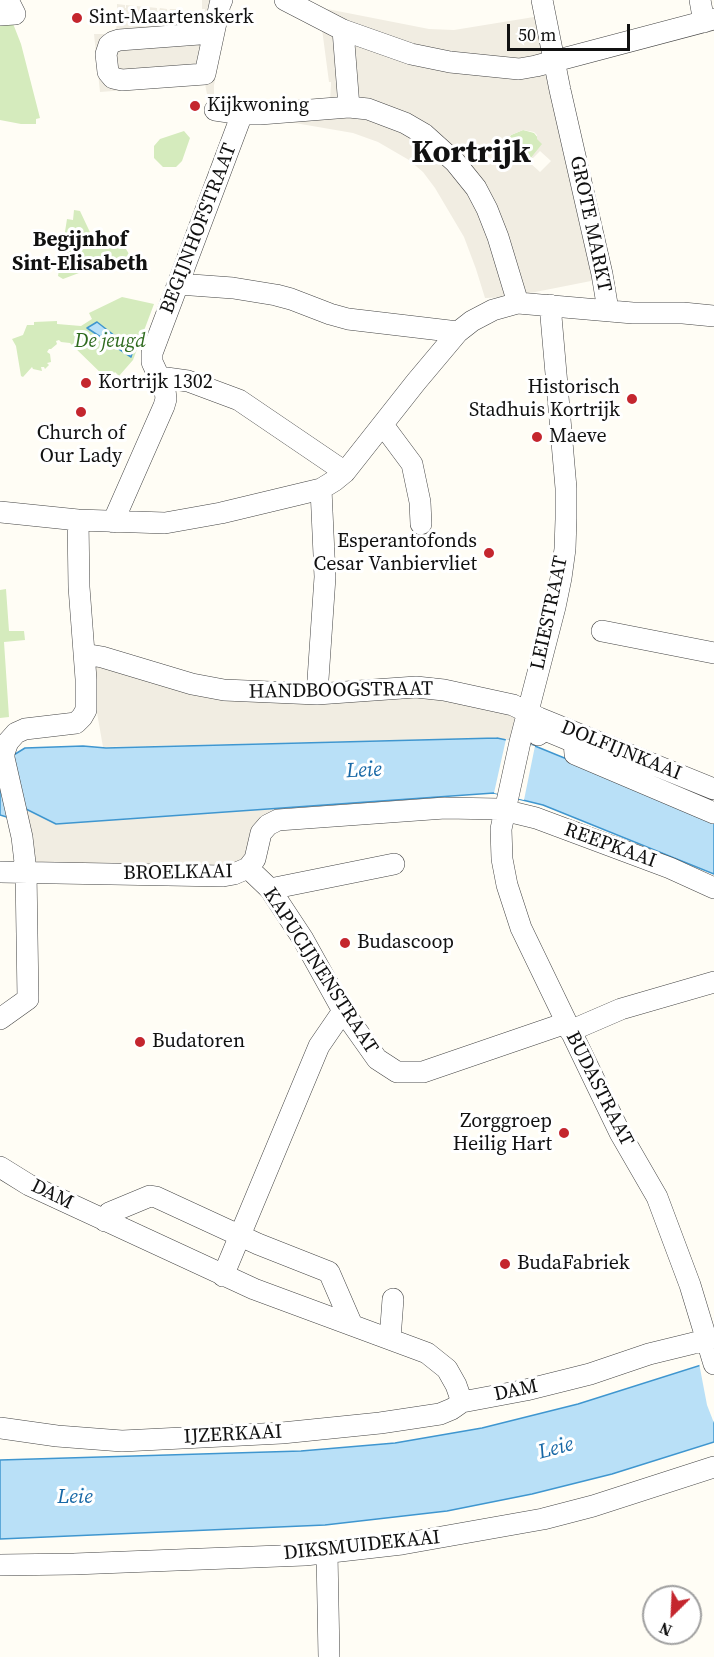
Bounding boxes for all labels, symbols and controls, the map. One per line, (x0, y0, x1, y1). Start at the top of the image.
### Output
place label: Sint-Maartenskerk (89, 6, 254, 30)
marker: Sint-Maartenskerk (70, 11, 84, 25)
scale bar (510, 12, 633, 50)
text: 50 m (518, 22, 556, 47)
place label: Kijkwoning (207, 94, 309, 118)
marker: Kijkwoning (188, 99, 202, 113)
district label: Kortrijk (411, 135, 531, 173)
street label: BEGIJNHOFSTRAAT (155, 140, 243, 318)
street label: GROTE MARKT (564, 154, 616, 294)
district label: Begijnhof Sint-Elisabeth (12, 228, 148, 278)
park label: De jeugd (74, 330, 146, 354)
place label: Kortrijk 1302 (98, 371, 213, 395)
marker: Kortrijk 1302 (79, 376, 93, 390)
place label: Historisch Stadhuis Kortrijk (469, 376, 620, 423)
marker: Historisch Stadhuis Kortrijk (625, 392, 639, 406)
marker: Church of Our Lady (74, 405, 88, 419)
place label: Church of Our Lady (37, 422, 125, 469)
place label: Maeve (549, 425, 607, 449)
marker: Maeve (530, 430, 544, 444)
place label: Esperantofonds Cesar Vanbiervliet (314, 530, 477, 577)
marker: Esperantofonds Cesar Vanbiervliet (482, 546, 496, 560)
street label: LEIESTRAAT (526, 554, 574, 672)
street label: HANDBOOGSTRAAT (249, 677, 433, 705)
street label: DOLFIJNKAAI (557, 716, 685, 786)
water label: Leie (346, 757, 382, 785)
street label: REEPKAAI (561, 818, 659, 874)
street label: BROELKAAI (123, 860, 233, 886)
street label: KAPUCIJNENSTRAAT (257, 883, 383, 1059)
place label: Budascoop (357, 931, 454, 955)
marker: Budascoop (338, 936, 352, 950)
street label: BUDASTRAAT (560, 1028, 638, 1150)
place label: Budatoren (152, 1030, 245, 1054)
marker: Budatoren (133, 1035, 147, 1049)
place label: Zorggroep Heilig Hart (453, 1110, 552, 1157)
marker: Zorggroep Heilig Hart (557, 1126, 571, 1140)
street label: DAM (27, 1175, 77, 1215)
place label: BudaFabriek (517, 1252, 630, 1276)
marker: BudaFabriek (498, 1257, 512, 1271)
street label: DAM (492, 1375, 540, 1407)
street label: IJZERKAAI (183, 1420, 283, 1450)
water label: Leie (536, 1432, 576, 1466)
water label: Leie (57, 1485, 93, 1511)
street label: DIKSMUIDEKAAI (283, 1526, 441, 1566)
north arrow (642, 1585, 702, 1645)
text: N (656, 1617, 675, 1642)

